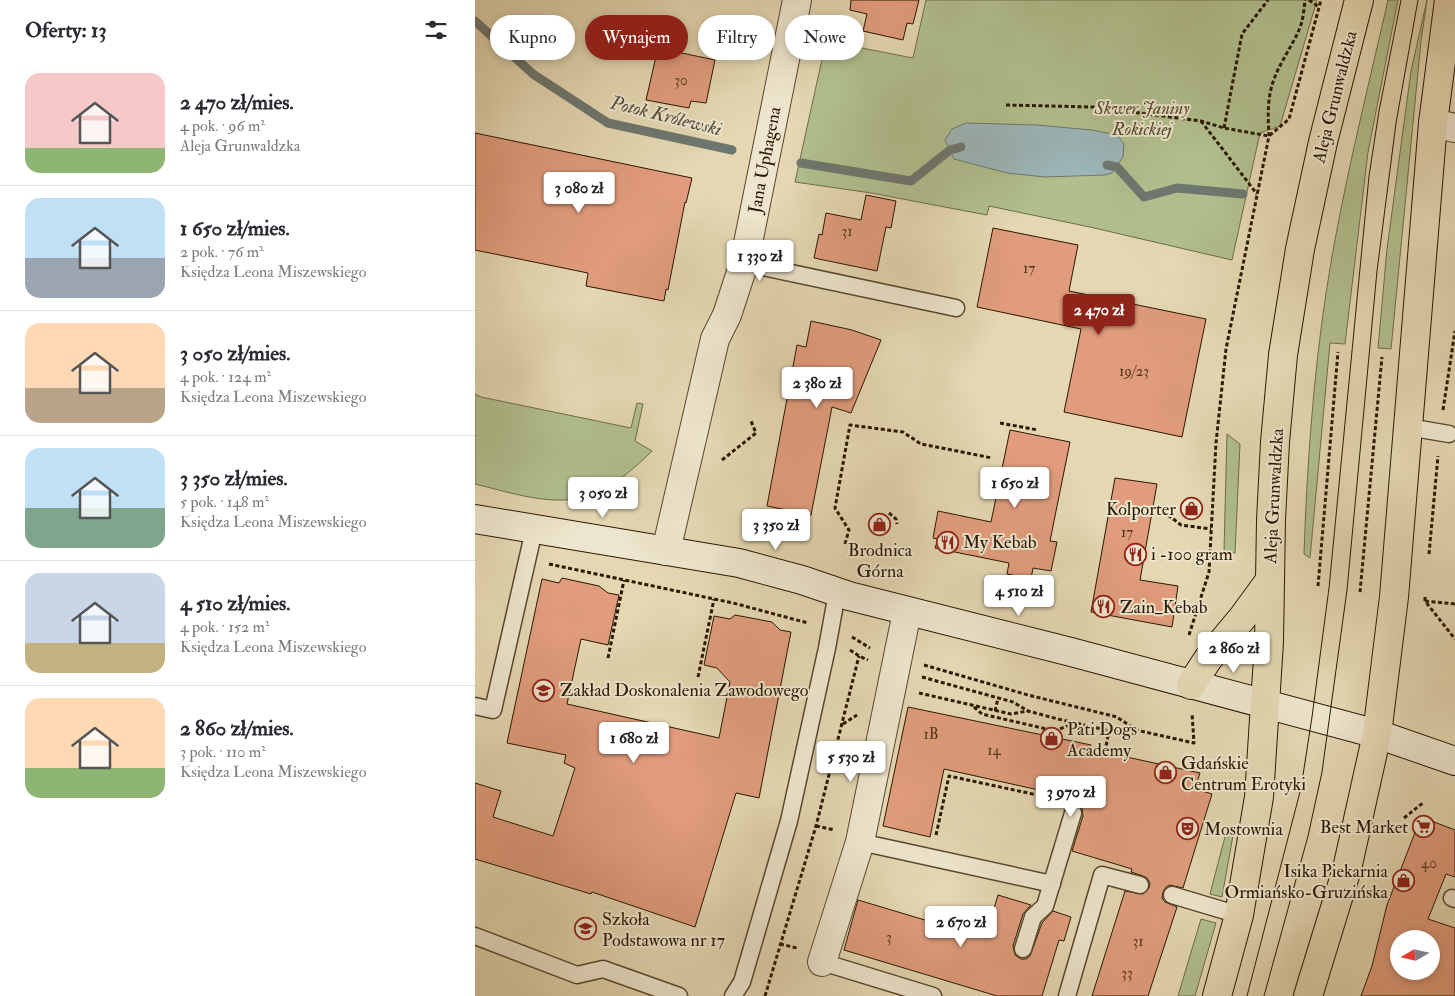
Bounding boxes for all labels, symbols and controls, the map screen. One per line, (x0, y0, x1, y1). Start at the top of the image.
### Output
chip: Kupno (490, 15, 575, 60)
chip: Wynajem (585, 15, 688, 60)
chip: Filtry (698, 15, 775, 60)
chip: Nowe (785, 15, 864, 60)
icon: filters (422, 16, 450, 44)
text: Oferty: 13 (25, 17, 107, 44)
street label: Aleja Grunwaldzka (1307, 28, 1363, 166)
house number: 30 (674, 71, 688, 90)
text: 2 470 zł/mies. (180, 89, 294, 116)
water label: Potok Królewski (607, 90, 724, 141)
icon: home (65, 93, 125, 153)
park label: Skwer Janiny Rokickiej (1094, 97, 1190, 141)
street label: Jana Uphagena (743, 104, 787, 216)
text: 4 pok. · 96 m² (180, 116, 265, 136)
text: Aleja Grunwaldzka (180, 136, 300, 156)
pin: 3 080 zł (527, 172, 631, 214)
text: 3 080 zł (555, 178, 603, 198)
text: 1 650 zł/mies. (180, 215, 290, 242)
icon: home (65, 218, 125, 278)
house number: 31 (841, 222, 853, 241)
pin: 1 330 zł (708, 240, 812, 282)
text: 2 pok. · 76 m² (180, 242, 264, 262)
text: 1 330 zł (738, 246, 782, 266)
house number: 17 (1023, 259, 1035, 278)
text: Księdza Leona Miszewskiego (180, 262, 366, 282)
pin: 2 470 zł (1047, 294, 1151, 336)
text: 2 470 zł (1074, 300, 1124, 320)
text: 3 050 zł/mies. (180, 340, 290, 367)
icon: home (65, 343, 125, 403)
house number: 19/23 (1119, 362, 1149, 381)
pin: 2 380 zł (765, 366, 869, 409)
text: 4 pok. · 124 m² (180, 367, 271, 387)
text: 2 380 zł (793, 373, 841, 393)
text: Księdza Leona Miszewskiego (180, 387, 366, 407)
street label: Aleja Grunwaldzka (1259, 427, 1289, 565)
text: 3 350 zł/mies. (180, 465, 288, 492)
pin: 1 650 zł (963, 466, 1067, 509)
icon: home (65, 468, 125, 528)
text: 1 650 zł (991, 473, 1039, 493)
pin: 3 050 zł (551, 476, 655, 519)
text: 3 050 zł (579, 483, 627, 503)
text: 5 pok. · 148 m² (180, 492, 269, 512)
shop icon: Kolporter (1180, 497, 1204, 521)
place label: Kolporter (1106, 498, 1176, 521)
pin: 3 350 zł (724, 508, 828, 551)
text: Księdza Leona Miszewskiego (180, 512, 366, 532)
shop icon: Brodnica Górna (868, 513, 892, 537)
text: 3 350 zł (753, 515, 799, 535)
house number: 17 (1121, 523, 1133, 542)
restaurant icon: My Kebab (935, 530, 959, 554)
place label: My Kebab (963, 531, 1037, 554)
place label: Brodnica Górna (848, 539, 913, 583)
restaurant icon: i -100 gram (1123, 542, 1147, 566)
place label: i -100 gram (1151, 543, 1233, 566)
pin: 4 510 zł (967, 574, 1071, 617)
text: 4 510 zł (995, 581, 1043, 601)
text: 4 510 zł/mies. (180, 590, 290, 617)
icon: home (65, 593, 125, 653)
restaurant icon: Zain_Kebab (1092, 595, 1116, 619)
place label: Zain_Kebab (1120, 596, 1208, 619)
text: 4 pok. · 152 m² (180, 617, 269, 637)
pin: 2 860 zł (1182, 632, 1286, 674)
text: Księdza Leona Miszewskiego (180, 637, 366, 657)
text: 2 860 zł (1209, 638, 1259, 658)
school or university icon: Zakład Doskonalenia Zawodowego (532, 678, 556, 702)
place label: Zakład Doskonalenia Zawodowego (560, 679, 809, 702)
text: 2 860 zł/mies. (180, 715, 294, 742)
icon: home (65, 718, 125, 778)
place label: Pati Dogs Academy (1066, 718, 1137, 762)
pin: 1 680 zł (582, 722, 686, 764)
house number: 1B (923, 725, 939, 744)
shop icon: Pati Dogs Academy (1039, 727, 1063, 751)
text: 1 680 zł (610, 728, 658, 748)
pin: 5 530 zł (799, 740, 903, 783)
house number: 14 (987, 741, 1002, 760)
text: 3 pok. · 110 m² (180, 742, 266, 762)
text: 5 530 zł (828, 747, 874, 767)
place label: Gdańskie Centrum Erotyki (1181, 752, 1306, 796)
shop icon: Gdańskie Centrum Erotyki (1153, 761, 1177, 785)
text: Księdza Leona Miszewskiego (180, 762, 366, 782)
pin: 3 970 zł (1019, 776, 1123, 818)
text: 3 970 zł (1047, 782, 1095, 802)
supermarket icon: Best Market (1412, 815, 1436, 839)
place label: Best Market (1320, 816, 1408, 839)
theatre icon: Mostownia (1176, 817, 1200, 841)
place label: Mostownia (1204, 818, 1283, 841)
house number: 40 (1421, 854, 1437, 873)
place label: Isika Piekarnia Ormiańsko-Gruzińska (1225, 860, 1389, 904)
shop icon: Isika Piekarnia Ormiańsko-Gruzińska (1392, 869, 1416, 893)
pin: 2 670 zł (909, 906, 1013, 948)
place label: Szkoła Podstawowa nr 17 (602, 908, 725, 952)
text: 2 670 zł (936, 912, 986, 932)
school or university icon: Szkoła Podstawowa nr 17 (574, 917, 598, 941)
house number: 3 (886, 928, 892, 947)
north arrow (1390, 930, 1440, 980)
map controls (1390, 930, 1440, 980)
house number: 31 (1132, 932, 1144, 951)
house number: 33 (1121, 964, 1133, 983)

